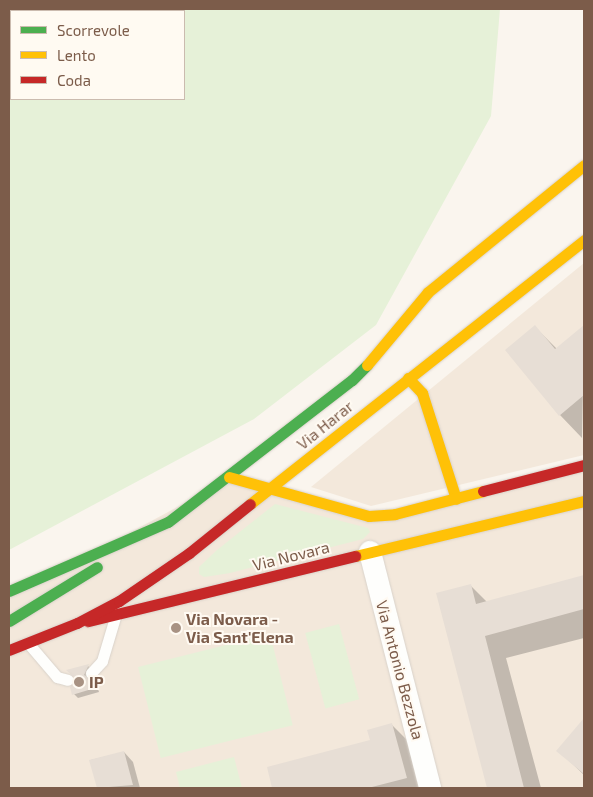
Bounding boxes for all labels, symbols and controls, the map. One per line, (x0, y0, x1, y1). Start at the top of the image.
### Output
legend (10, 10, 185, 100)
text: Scorrevole (57, 21, 130, 39)
text: Lento (57, 46, 96, 64)
text: Coda (57, 71, 91, 89)
street label: Via Harar (293, 396, 357, 454)
street label: Via Novara (250, 537, 332, 575)
street label: Via Antonio Bezzola (372, 598, 428, 742)
place label: Via Novara - Via Sant'Elena (186, 609, 294, 647)
marker: Via Novara - Via Sant'Elena (170, 622, 182, 634)
place label: IP (89, 672, 104, 692)
marker: IP (73, 676, 85, 688)

